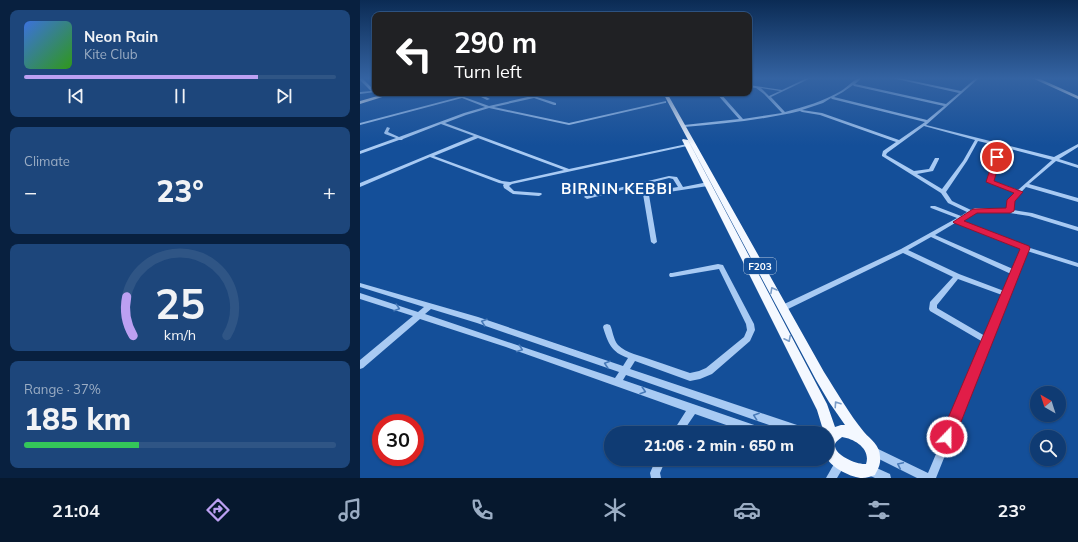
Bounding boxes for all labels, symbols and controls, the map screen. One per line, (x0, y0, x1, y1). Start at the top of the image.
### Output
text: 290 m (454, 25, 537, 60)
text: Neon Rain (84, 27, 158, 46)
icon: left (388, 28, 440, 80)
text: Kite Club (84, 46, 138, 62)
text: Turn left (454, 60, 522, 83)
icon: previous (65, 85, 87, 107)
icon: pause (169, 85, 191, 107)
icon: next (273, 85, 295, 107)
pin (980, 140, 1014, 174)
icon: arrive (986, 146, 1008, 168)
text: Climate (24, 153, 70, 169)
text: 23° (156, 172, 204, 210)
text: − (24, 178, 37, 206)
text: + (323, 178, 336, 206)
district label: BIRNIN KEBBI (561, 179, 673, 198)
road number: F203 (744, 258, 776, 274)
text: 25 (155, 276, 205, 328)
one-way arrow (770, 287, 778, 294)
one-way arrow (393, 303, 400, 312)
one-way arrow (480, 319, 487, 327)
text: km/h (164, 325, 196, 343)
one-way arrow (783, 335, 791, 342)
one-way arrow (517, 344, 524, 352)
one-way arrow (603, 360, 610, 369)
text: Range · 37% (24, 381, 101, 397)
one-way arrow (640, 386, 647, 395)
north arrow (1030, 386, 1066, 422)
map controls (1030, 386, 1066, 466)
text: 185 km (24, 400, 131, 438)
one-way arrow (834, 401, 841, 408)
one-way arrow (753, 413, 760, 421)
speed limit sign: 30 (372, 414, 424, 466)
position arrow (926, 416, 968, 458)
button: search (1030, 430, 1066, 466)
text: 21:06 · 2 min · 650 m (644, 436, 794, 455)
one-way arrow (897, 462, 905, 470)
icon: directions (204, 496, 232, 524)
icon: music (336, 496, 364, 524)
icon: phone (468, 496, 496, 524)
icon: climate (601, 496, 629, 524)
icon: car (733, 496, 761, 524)
icon: filters (865, 496, 893, 524)
text: 21:04 (52, 499, 100, 522)
text: 23° (997, 499, 1026, 522)

